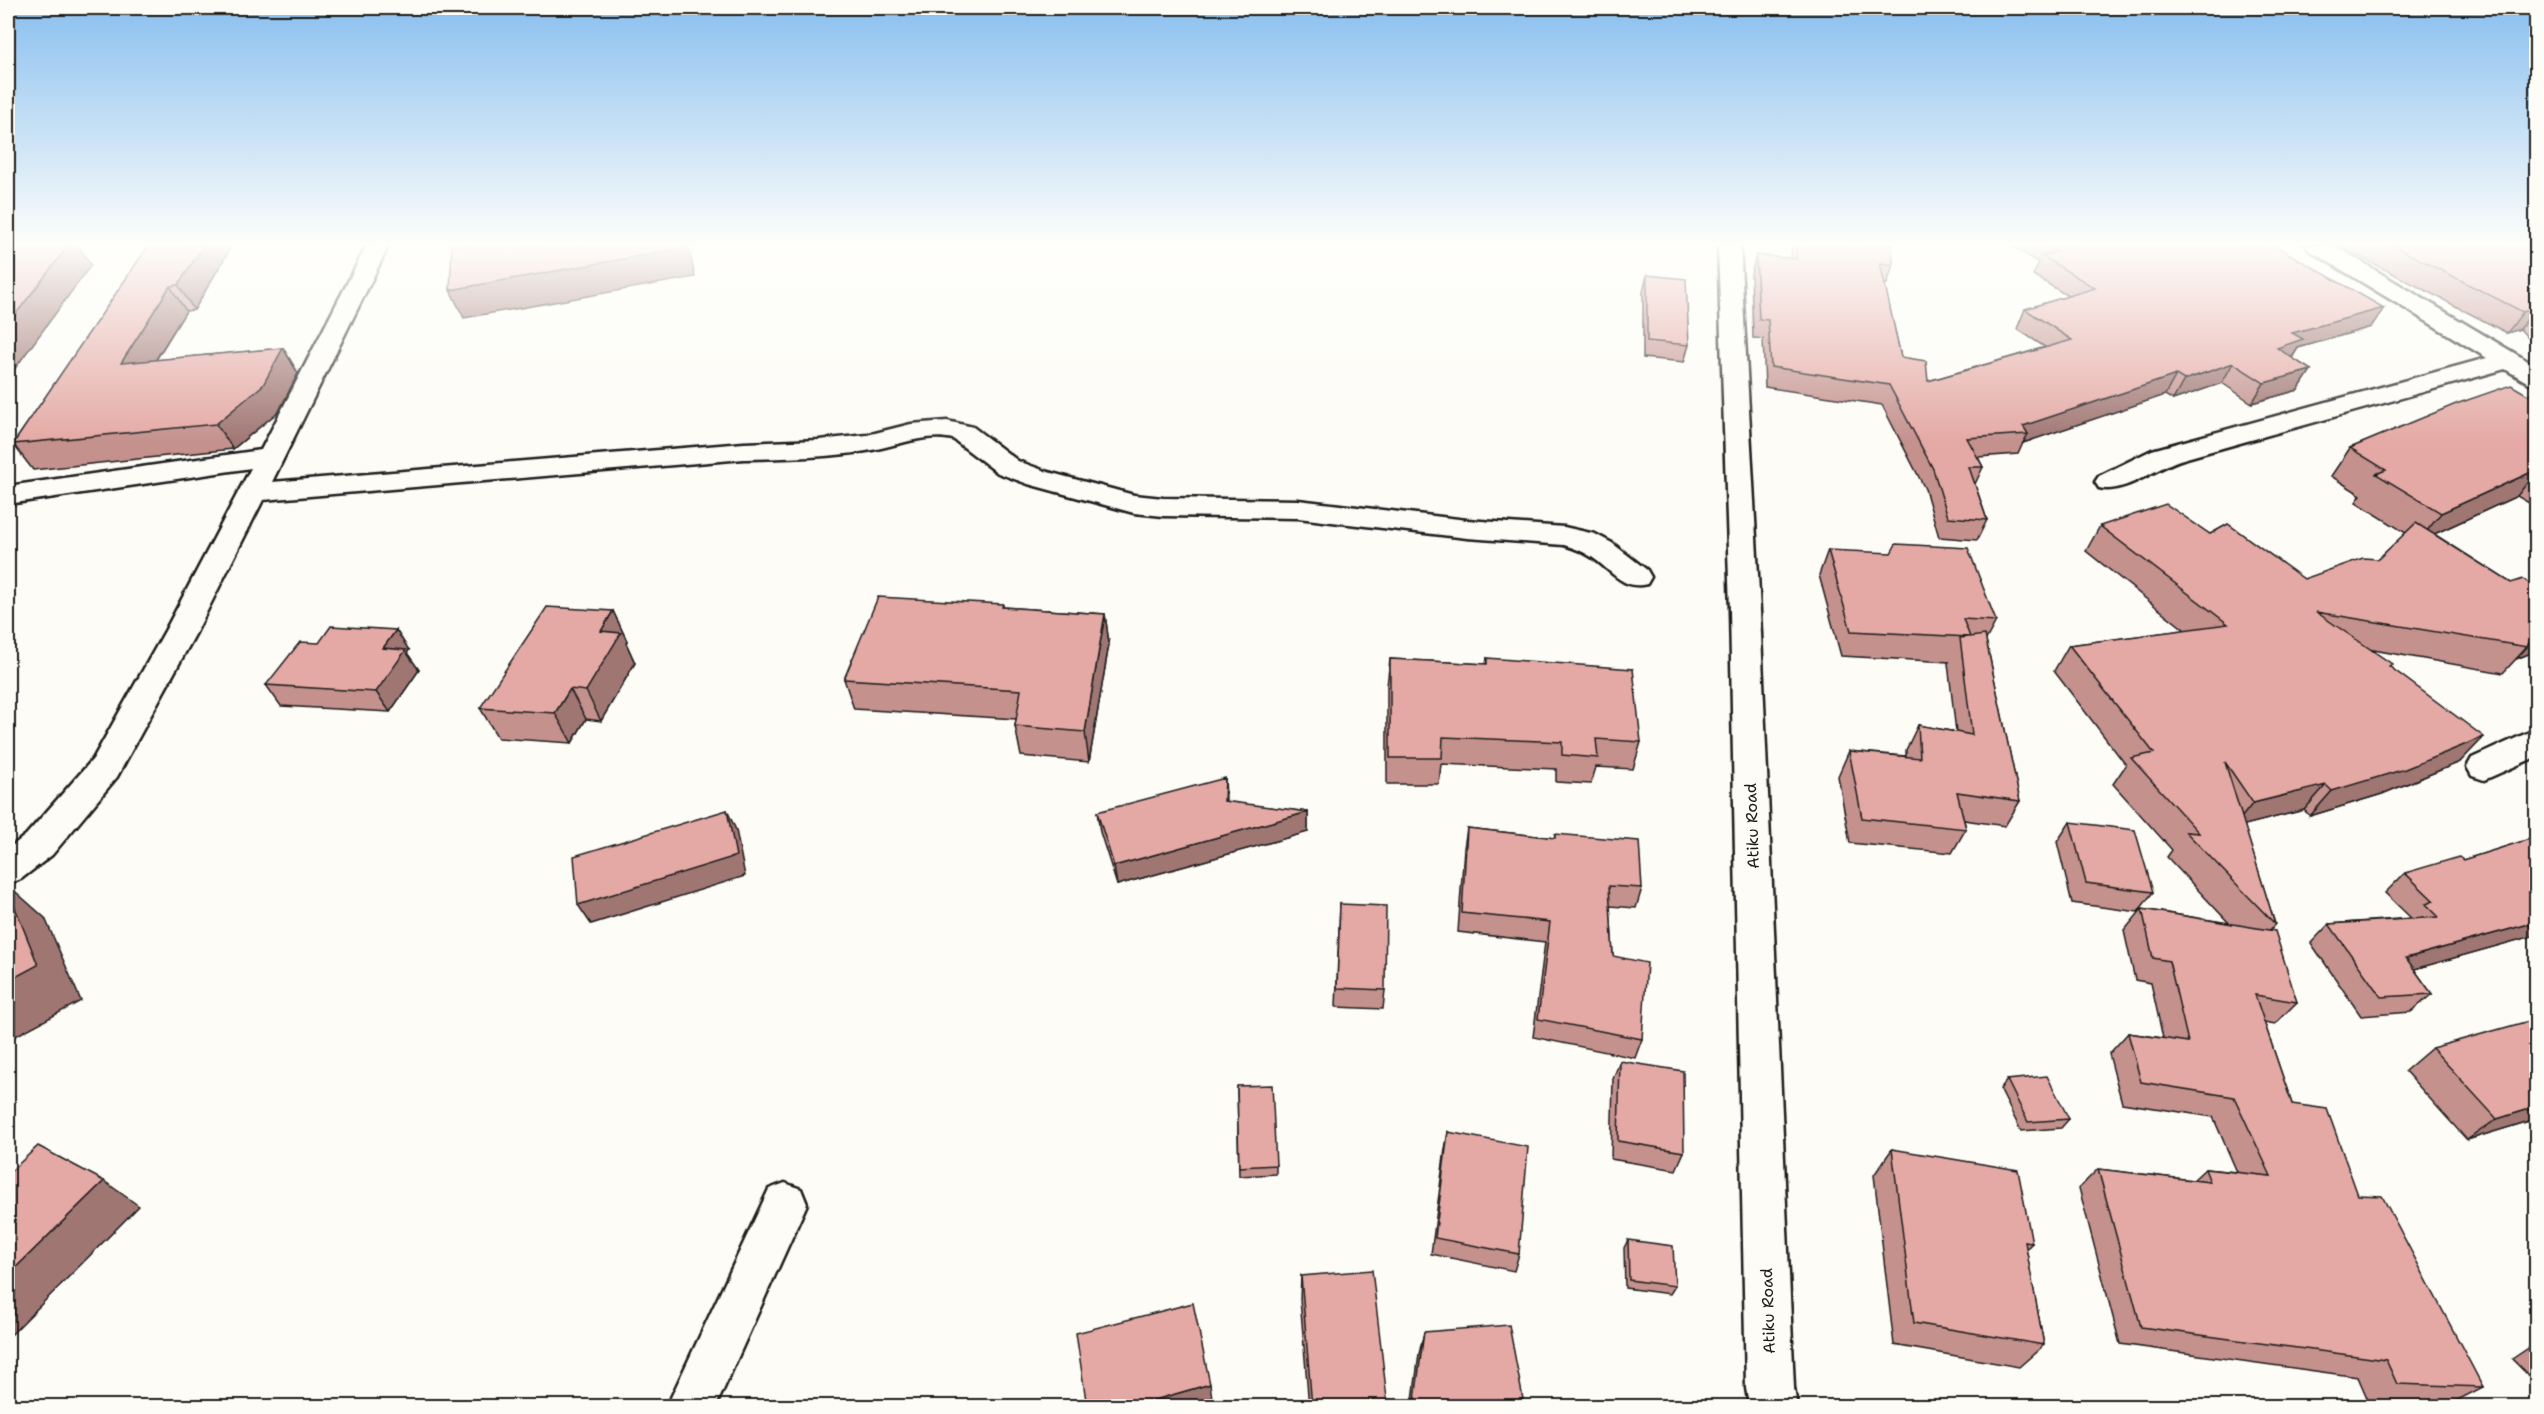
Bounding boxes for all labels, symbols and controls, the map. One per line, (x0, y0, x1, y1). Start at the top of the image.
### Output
street label: Atiku Road (1740, 783, 1764, 869)
street label: Atiku Road (1756, 1268, 1780, 1354)

